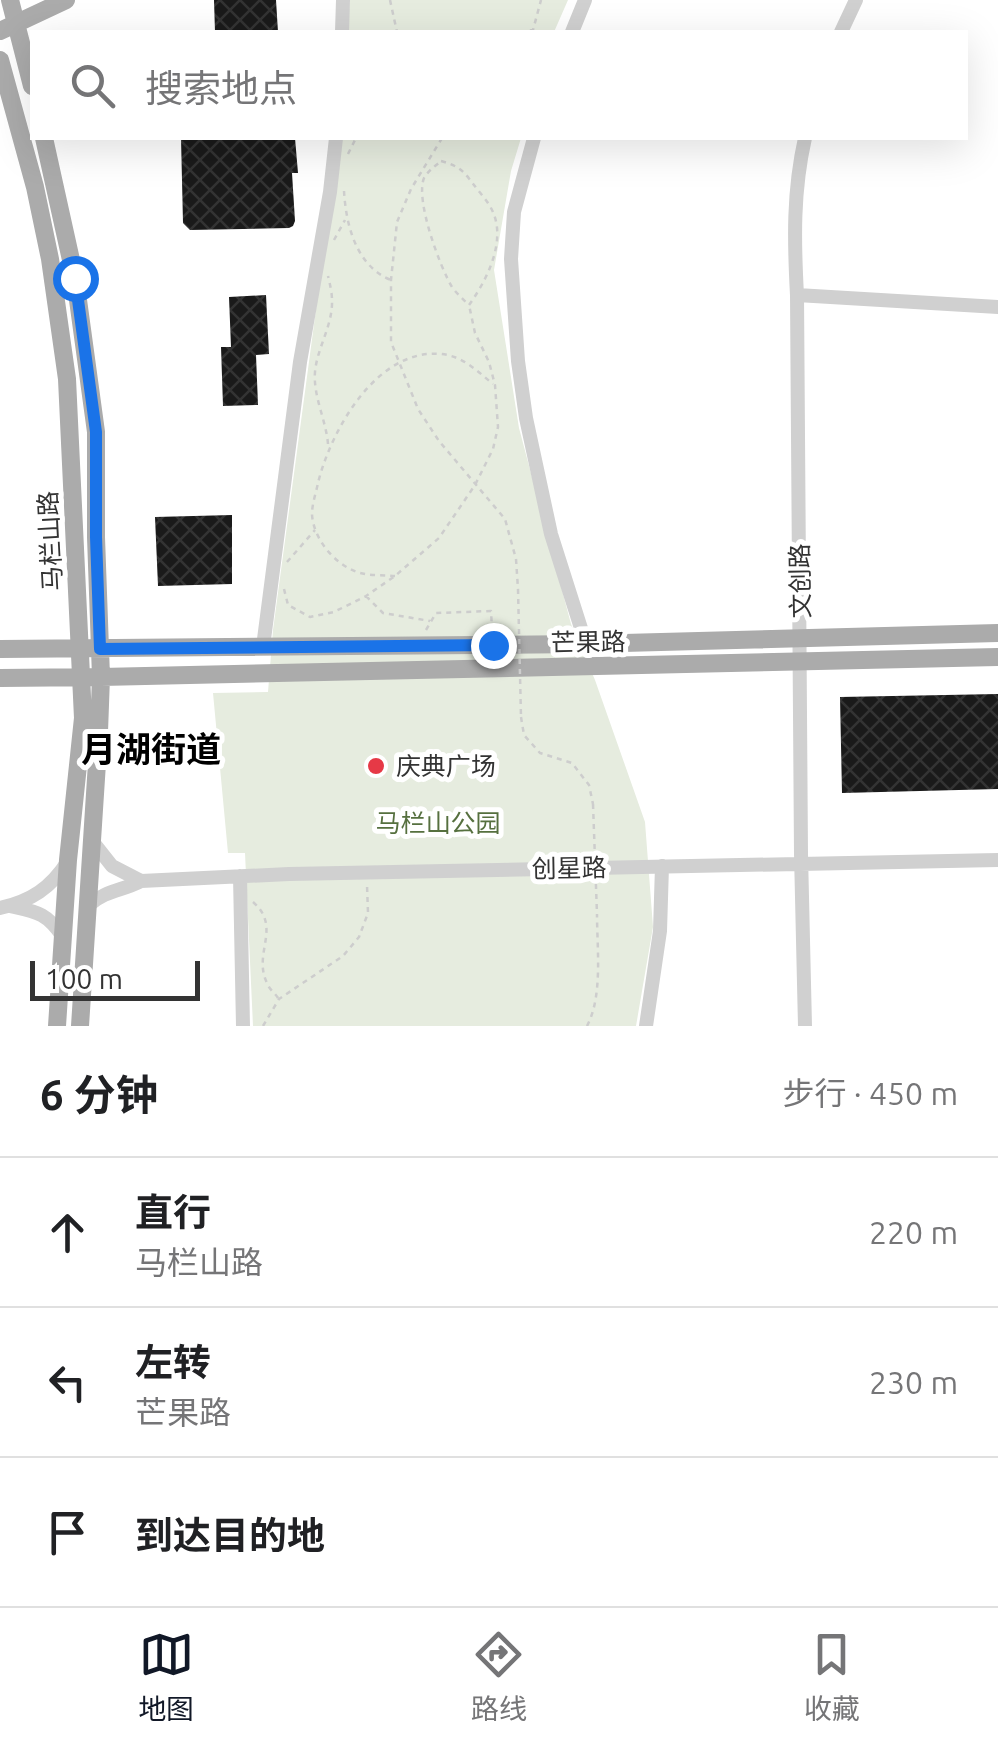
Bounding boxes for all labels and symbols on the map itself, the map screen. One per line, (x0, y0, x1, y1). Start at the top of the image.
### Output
route start (53, 256, 99, 302)
street label: 马栏山路 (33, 490, 67, 592)
street label: 文创路 (785, 543, 815, 619)
route end (471, 623, 517, 669)
street label: 芒果路 (550, 627, 626, 657)
district label: 月湖街道 (81, 729, 221, 769)
place label: 庆典广场 (396, 752, 496, 780)
marker: 庆典广场 (365, 755, 387, 777)
park label: 马栏山公园 (375, 809, 501, 837)
street label: 创星路 (531, 853, 607, 883)
scale bar (30, 956, 200, 1000)

